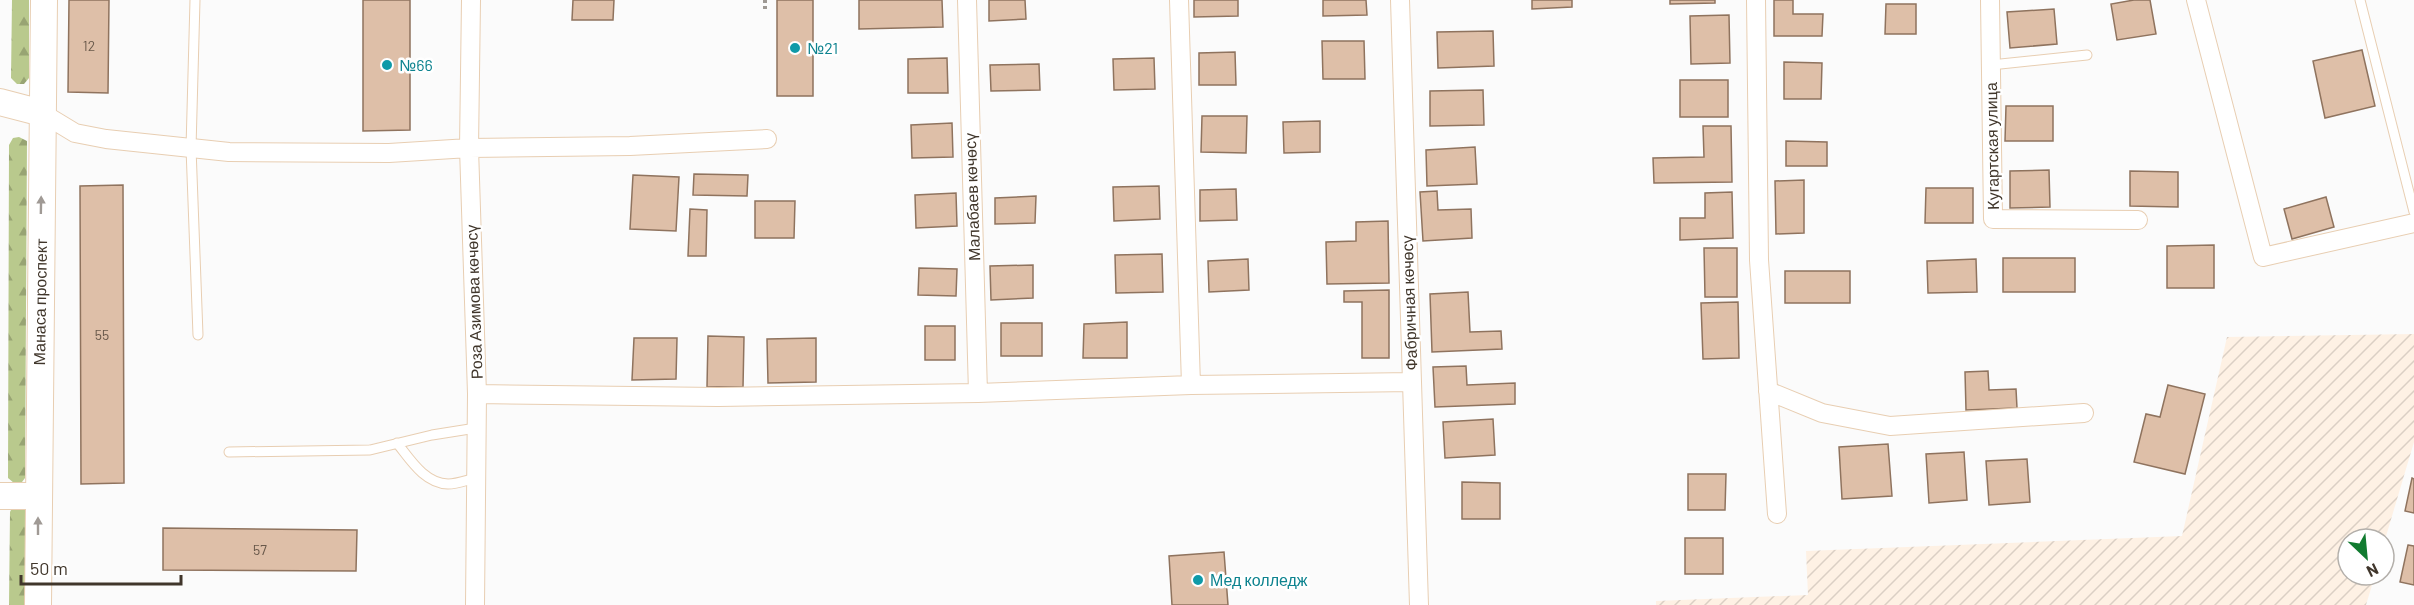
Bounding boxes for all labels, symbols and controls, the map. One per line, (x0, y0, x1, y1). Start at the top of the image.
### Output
house number: 12 (83, 37, 95, 54)
place label: №21 (807, 38, 838, 57)
marker: №21 (788, 41, 802, 55)
place label: №66 (399, 55, 433, 74)
marker: №66 (380, 58, 394, 72)
street label: Кугартская улица (1981, 82, 2002, 210)
street label: Малабаев көчөсү (960, 133, 983, 261)
one-way arrow (36, 195, 46, 214)
street label: Роза Азимова көчөсү (461, 224, 486, 380)
street label: Фабричная көчөсү (1397, 235, 1420, 371)
street label: Манаса проспект (29, 238, 50, 366)
house number: 55 (95, 326, 109, 343)
one-way arrow (33, 516, 43, 535)
north arrow (2336, 527, 2396, 587)
house number: 57 (253, 541, 267, 558)
scale bar (21, 548, 182, 586)
text: 50 m (30, 557, 68, 579)
text: N (2364, 560, 2382, 582)
place label: Мед колледж (1210, 570, 1308, 589)
marker: Мед колледж (1191, 573, 1205, 587)

